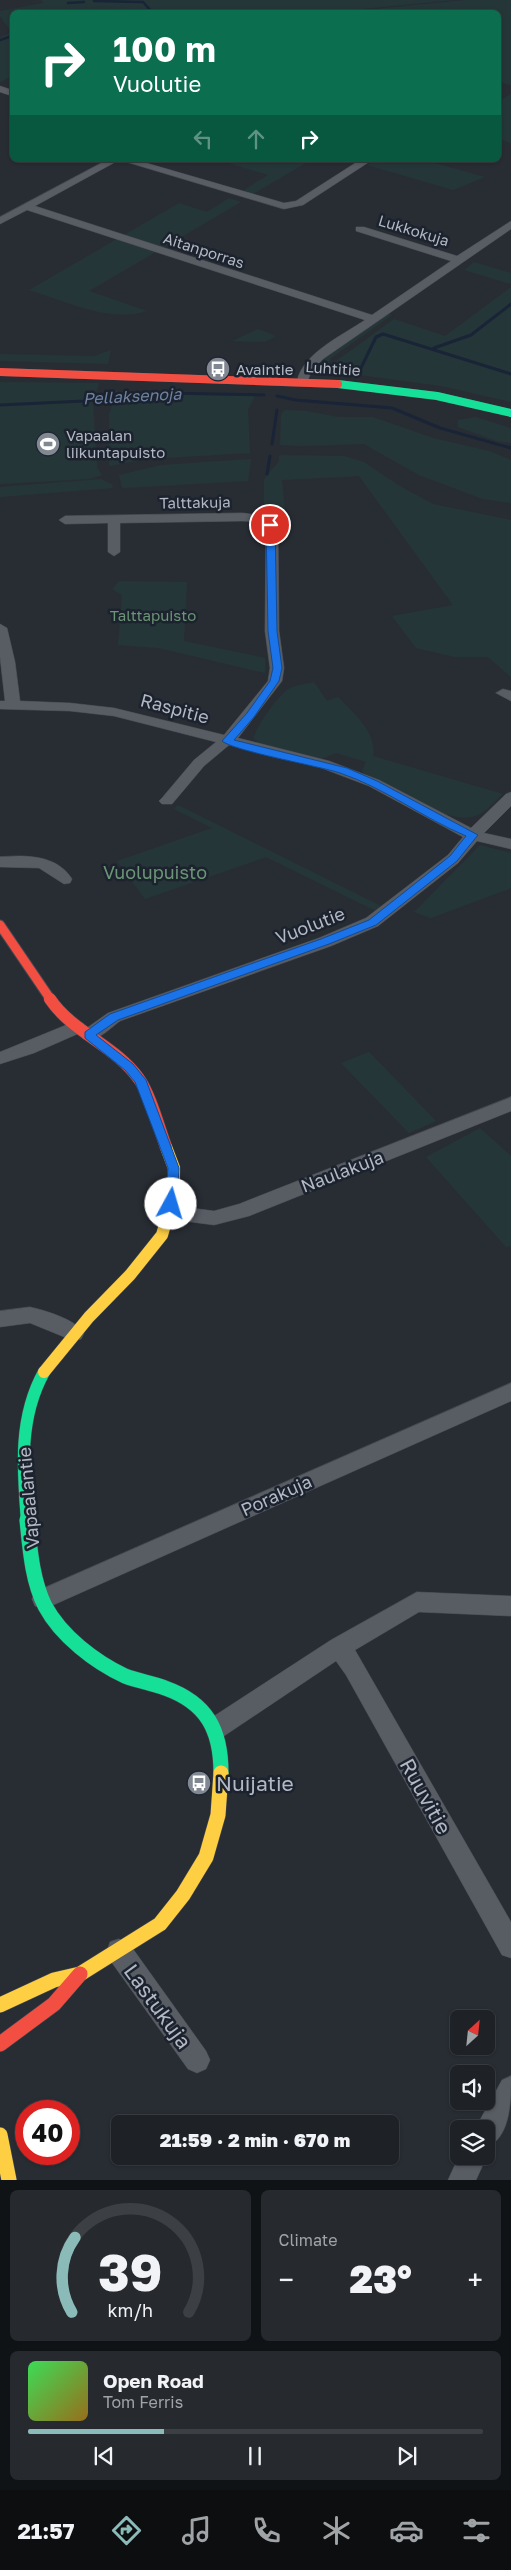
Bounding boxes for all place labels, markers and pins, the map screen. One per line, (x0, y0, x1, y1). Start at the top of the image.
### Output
bus stop icon: Avaintie (205, 356, 231, 382)
place label: Avaintie (236, 360, 294, 378)
place label: Vapaalan liikuntapuisto (66, 426, 165, 461)
sports icon: Vapaalan liikuntapuisto (35, 431, 61, 457)
pin (249, 504, 291, 546)
bus stop icon: Nuijatie (186, 1770, 212, 1796)
place label: Nuijatie (216, 1770, 294, 1796)

